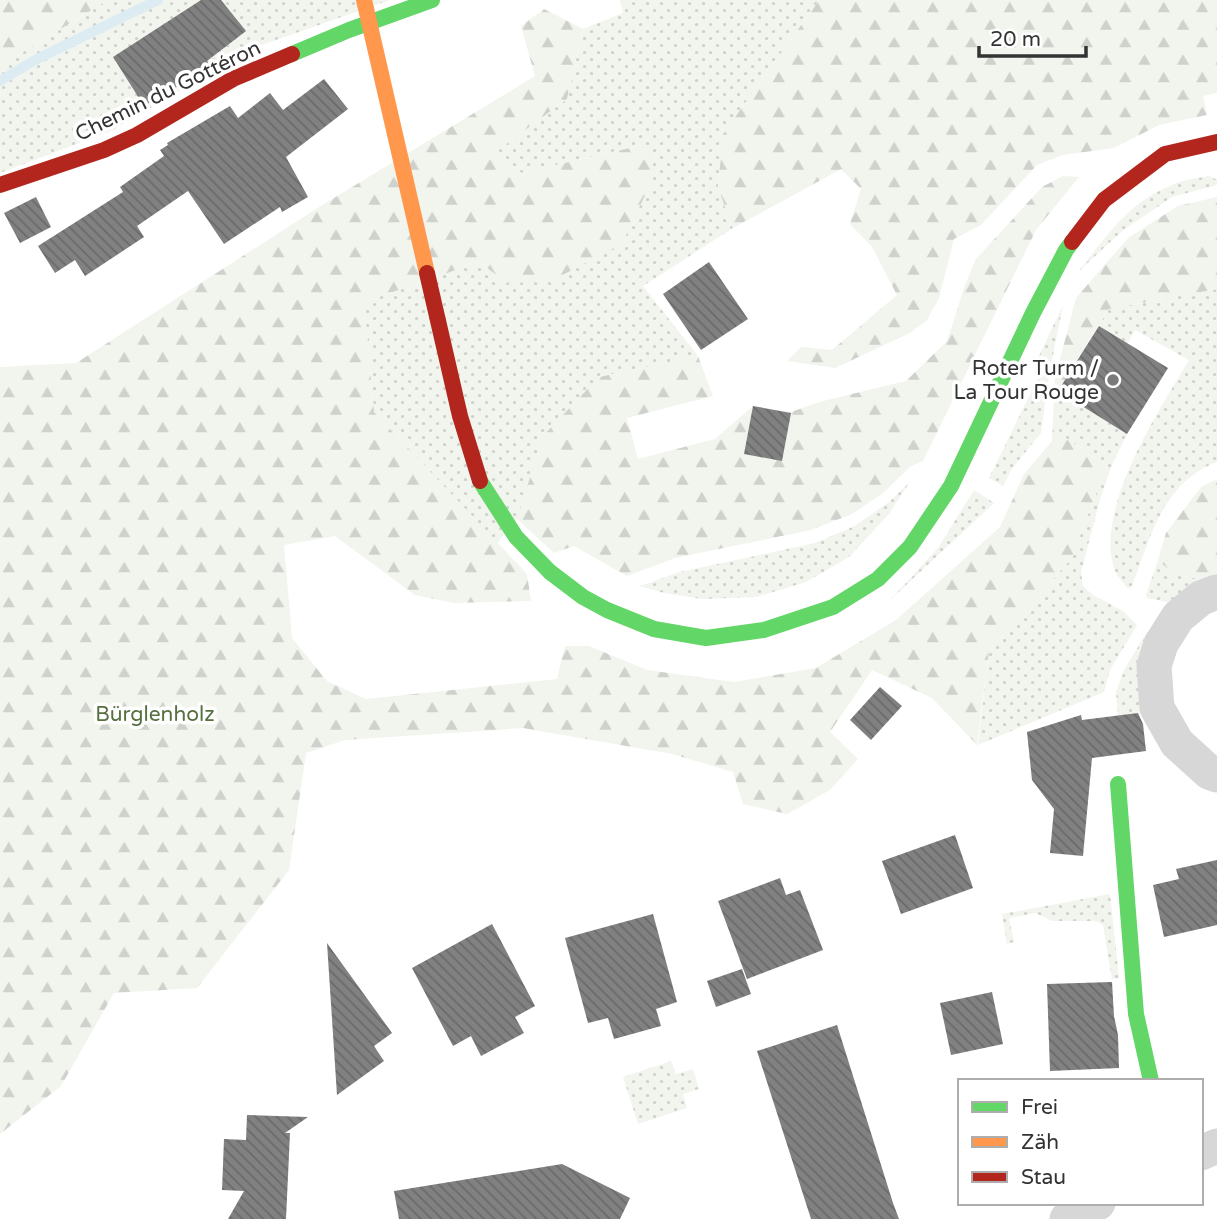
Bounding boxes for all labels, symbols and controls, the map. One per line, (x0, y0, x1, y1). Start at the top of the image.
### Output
scale bar (979, 14, 1086, 58)
text: 20 m (990, 27, 1041, 52)
street label: Chemin du Gottéron (71, 35, 265, 147)
place label: Roter Turm / La Tour Rouge (953, 356, 1099, 405)
marker: Roter Turm / La Tour Rouge (1105, 372, 1121, 388)
park label: Bürglenholz (95, 702, 215, 727)
legend (958, 1079, 1203, 1205)
text: Frei (1021, 1095, 1058, 1120)
text: Zäh (1021, 1130, 1059, 1155)
text: Stau (1021, 1165, 1066, 1190)

